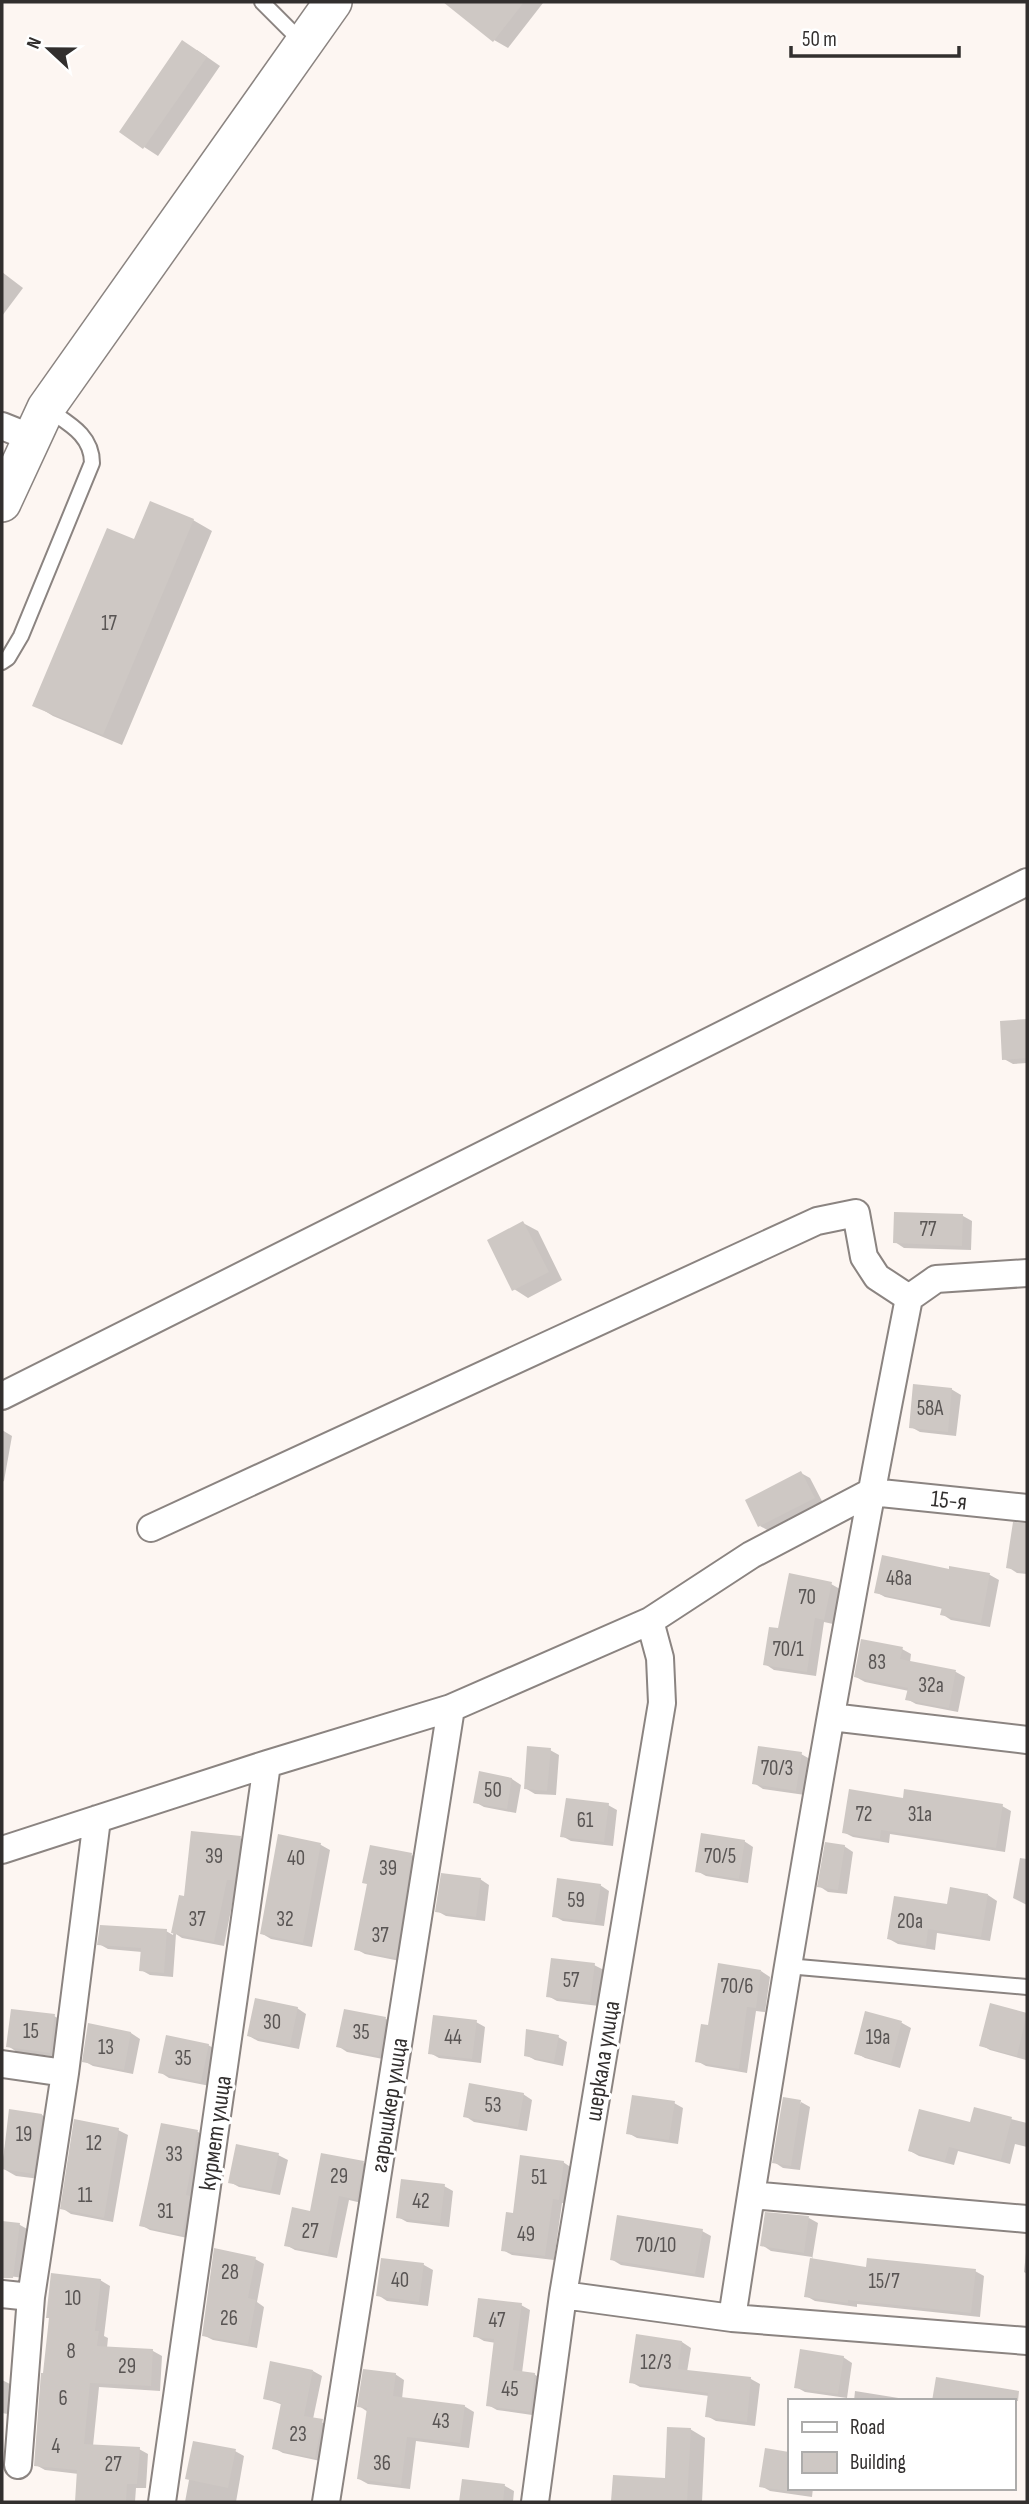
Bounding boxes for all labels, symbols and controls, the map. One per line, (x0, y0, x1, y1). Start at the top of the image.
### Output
north arrow (14, 14, 84, 84)
scale bar (791, 14, 959, 58)
text: 50 m (802, 27, 837, 52)
text: N (22, 34, 47, 52)
house number: 17 (101, 611, 117, 636)
house number: 77 (920, 1217, 937, 1242)
house number: 58А (917, 1396, 944, 1421)
street label: 15-я (929, 1484, 968, 1517)
house number: 48а (886, 1566, 912, 1591)
house number: 70 (798, 1585, 816, 1610)
house number: 70/1 (772, 1637, 804, 1662)
house number: 83 (868, 1650, 886, 1675)
house number: 32а (918, 1673, 944, 1698)
house number: 70/3 (761, 1756, 793, 1781)
house number: 50 (484, 1778, 502, 1803)
house number: 72 (855, 1802, 873, 1827)
house number: 31а (908, 1802, 932, 1827)
house number: 61 (577, 1808, 594, 1833)
house number: 39 (205, 1844, 223, 1869)
house number: 70/5 (704, 1844, 736, 1869)
house number: 40 (287, 1846, 305, 1871)
house number: 39 (379, 1856, 397, 1881)
house number: 59 (567, 1888, 585, 1913)
house number: 37 (188, 1907, 206, 1932)
house number: 32 (276, 1907, 294, 1932)
house number: 20а (897, 1909, 923, 1934)
house number: 37 (371, 1923, 389, 1948)
house number: 57 (563, 1968, 580, 1993)
house number: 70/6 (720, 1974, 754, 1999)
street label: шеркала улица (579, 1999, 626, 2123)
house number: 30 (263, 2010, 281, 2035)
house number: 15 (23, 2019, 39, 2044)
house number: 35 (352, 2020, 370, 2045)
house number: 44 (444, 2025, 462, 2050)
house number: 19а (866, 2025, 890, 2050)
house number: 13 (98, 2035, 114, 2060)
street label: гарышкер улица (365, 2036, 414, 2174)
house number: 35 (174, 2046, 192, 2071)
street label: курмет улица (193, 2074, 238, 2192)
house number: 53 (484, 2093, 502, 2118)
house number: 19 (16, 2122, 32, 2147)
house number: 12 (86, 2131, 102, 2156)
house number: 33 (165, 2142, 183, 2167)
house number: 29 (330, 2164, 348, 2189)
house number: 51 (531, 2165, 548, 2190)
house number: 11 (78, 2183, 93, 2208)
house number: 42 (412, 2189, 430, 2214)
house number: 31 (157, 2199, 174, 2224)
house number: 27 (301, 2219, 319, 2244)
house number: 49 (517, 2222, 535, 2247)
house number: 70/10 (636, 2233, 676, 2258)
house number: 28 (221, 2260, 239, 2285)
house number: 40 (391, 2268, 409, 2293)
house number: 15/7 (868, 2269, 900, 2294)
house number: 10 (65, 2286, 81, 2311)
house number: 26 (220, 2306, 238, 2331)
house number: 47 (488, 2308, 506, 2333)
house number: 8 (66, 2339, 76, 2364)
house number: 12/3 (640, 2350, 672, 2375)
house number: 29 (118, 2354, 136, 2379)
house number: 45 (501, 2377, 519, 2402)
house number: 6 (58, 2386, 68, 2411)
legend (788, 2399, 1015, 2490)
house number: 43 (432, 2409, 450, 2434)
text: Road (850, 2415, 885, 2440)
house number: 23 (289, 2422, 307, 2447)
house number: 4 (52, 2434, 61, 2459)
text: Building (850, 2450, 906, 2475)
house number: 36 (373, 2451, 391, 2476)
house number: 27 (104, 2452, 122, 2477)

